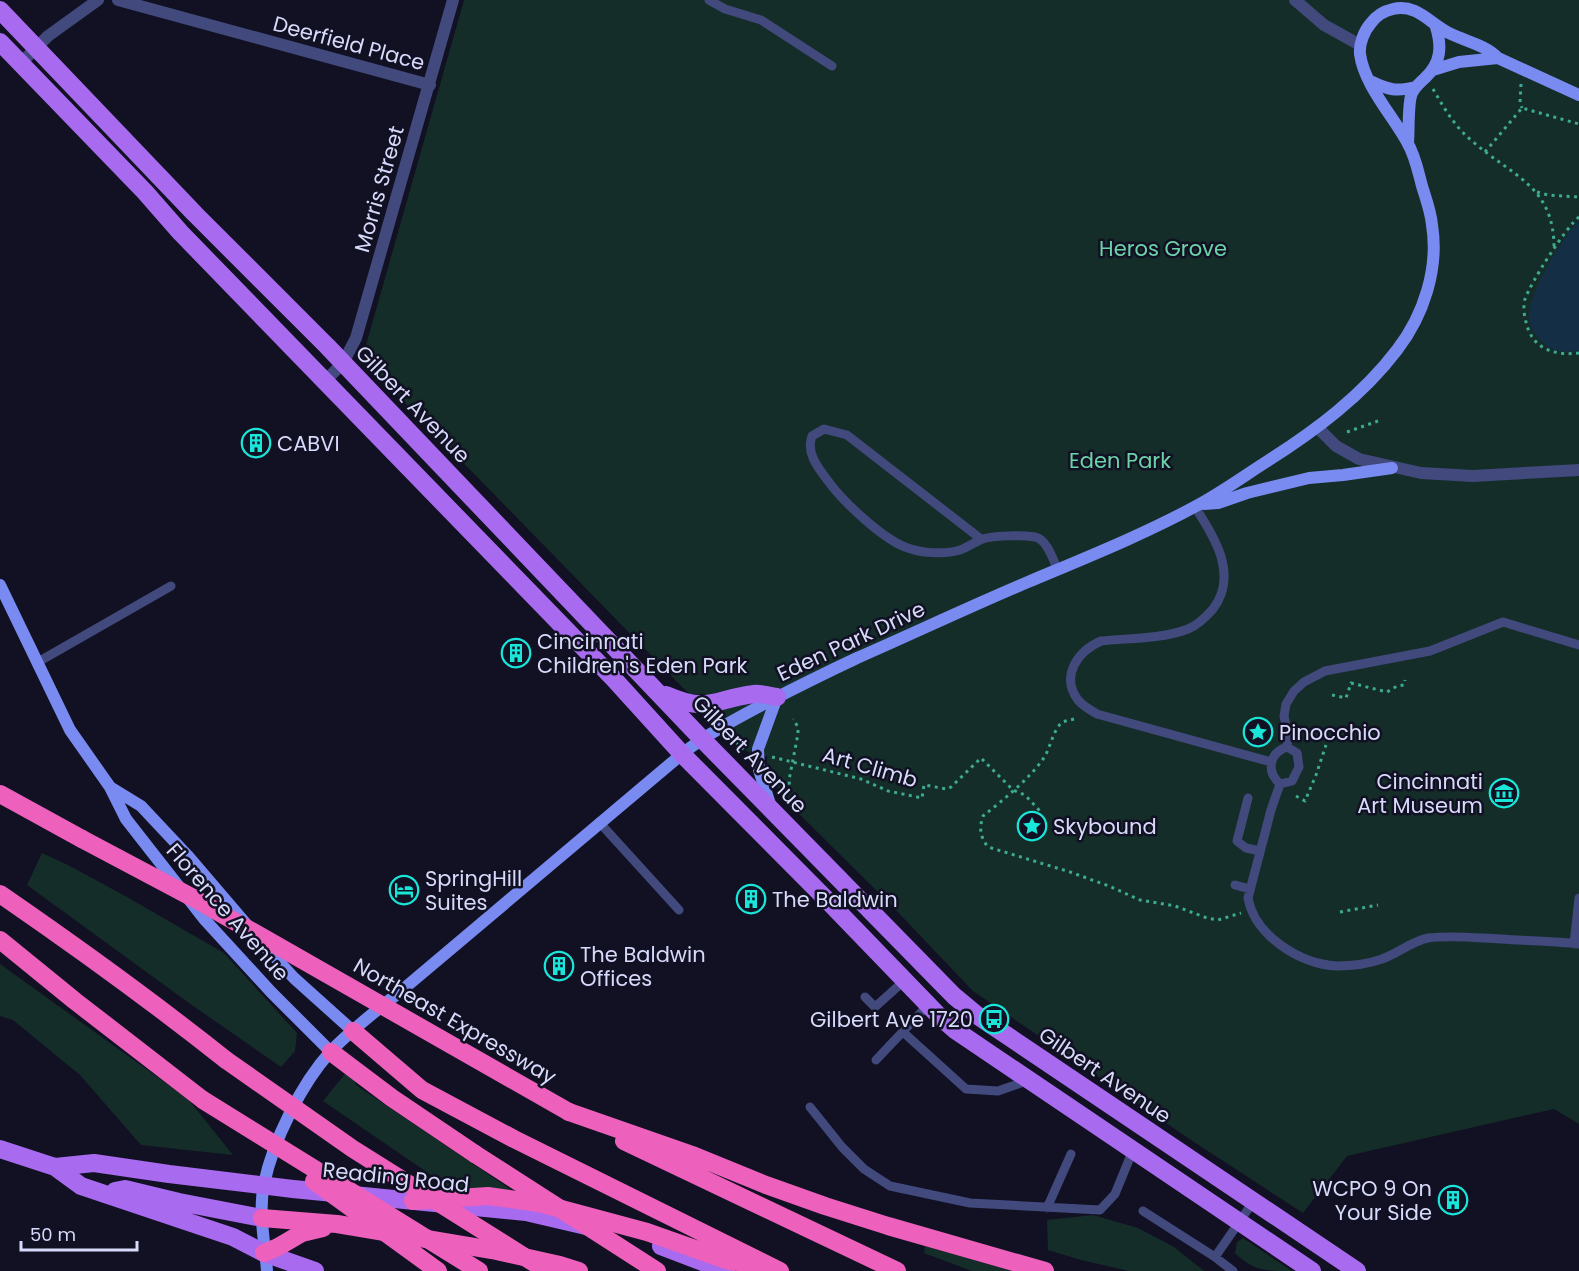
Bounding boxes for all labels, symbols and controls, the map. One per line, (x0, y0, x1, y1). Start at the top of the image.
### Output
street label: Deerfield Place (270, 9, 428, 77)
street label: Morris Street (347, 122, 411, 256)
park label: Heros Grove (1099, 234, 1227, 263)
street label: Gilbert Avenue (349, 339, 477, 469)
building icon: CABVI (240, 427, 272, 459)
place label: CABVI (277, 429, 340, 458)
park label: Eden Park (1069, 446, 1171, 475)
street label: Eden Park Drive (772, 594, 930, 688)
place label: Cincinnati Children's Eden Park (537, 627, 748, 680)
building icon: Cincinnati Children's Eden Park (500, 637, 532, 669)
street label: Gilbert Avenue (686, 689, 814, 819)
place icon: Pinocchio (1242, 716, 1274, 748)
place label: Pinocchio (1279, 718, 1381, 747)
street label: Art Climb (819, 740, 921, 794)
place label: Cincinnati Art Museum (1357, 767, 1483, 820)
museum icon: Cincinnati Art Museum (1488, 777, 1520, 809)
place icon: Skybound (1016, 810, 1048, 842)
place label: Skybound (1053, 812, 1157, 841)
street label: Florence Avenue (160, 837, 296, 987)
place label: SpringHill Suites (425, 864, 522, 917)
hotel icon: SpringHill Suites (388, 874, 420, 906)
building icon: The Baldwin (735, 883, 767, 915)
place label: The Baldwin (772, 885, 898, 914)
place label: The Baldwin Offices (580, 940, 706, 993)
building icon: The Baldwin Offices (543, 950, 575, 982)
street label: Northeast Expressway (348, 951, 562, 1091)
bus stop icon: Gilbert Ave 1720 (978, 1003, 1010, 1035)
place label: Gilbert Ave 1720 (810, 1005, 973, 1034)
street label: Gilbert Avenue (1033, 1020, 1177, 1130)
street label: Reading Road (321, 1155, 471, 1199)
place label: WCPO 9 On Your Side (1312, 1174, 1432, 1227)
building icon: WCPO 9 On Your Side (1437, 1184, 1469, 1216)
scale bar (21, 1214, 136, 1252)
text: 50 m (30, 1222, 76, 1247)

